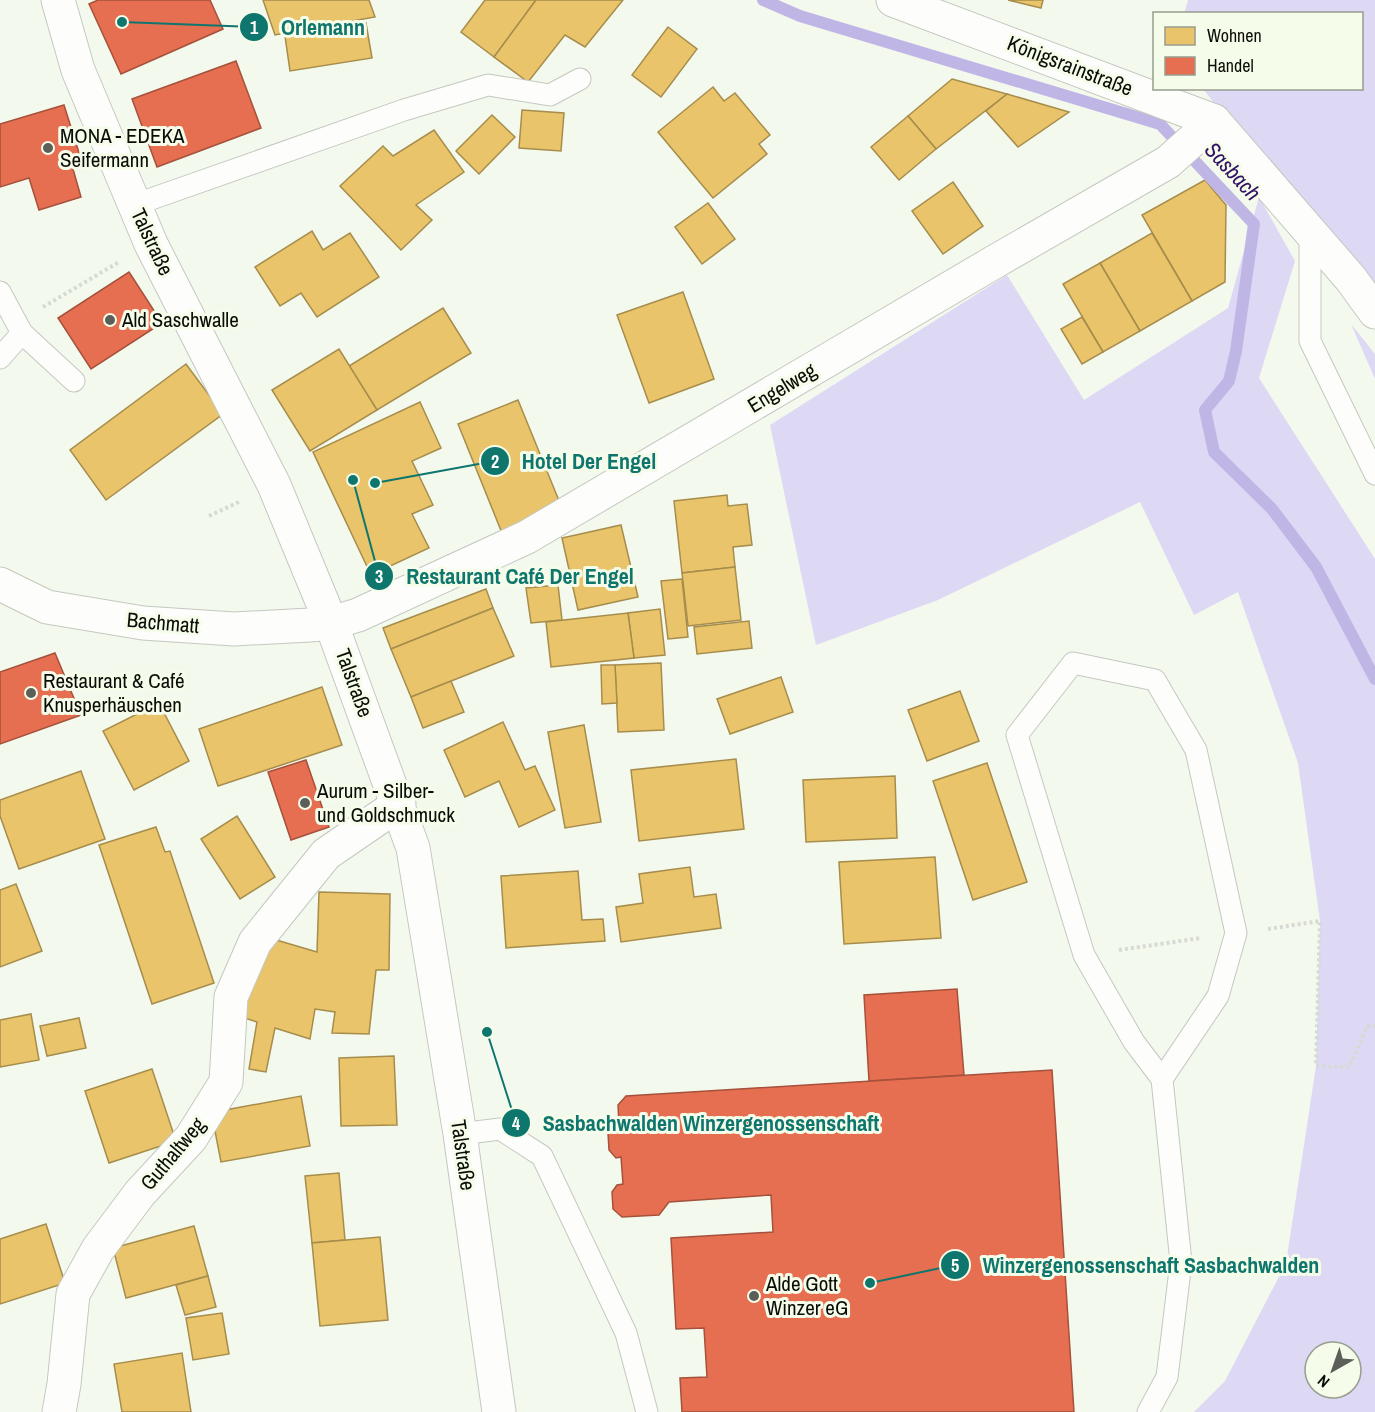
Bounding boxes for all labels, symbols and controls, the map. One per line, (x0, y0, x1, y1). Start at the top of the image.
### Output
callout: Orlemann (239, 7, 377, 47)
text: Orlemann (281, 12, 365, 42)
legend (1153, 12, 1363, 90)
text: 1 (250, 15, 259, 40)
text: Wohnen (1207, 23, 1262, 48)
street label: Königsrainstraße (1003, 28, 1137, 103)
text: Handel (1207, 53, 1254, 78)
place label: MONA - EDEKA Seifermann (60, 121, 185, 174)
water label: Sasbach (1198, 135, 1268, 207)
marker: MONA - EDEKA Seifermann (41, 141, 55, 155)
street label: Talstraße (124, 203, 181, 280)
place label: Ald Saschwalle (121, 305, 239, 334)
marker: Ald Saschwalle (103, 313, 117, 327)
street label: Engelweg (742, 355, 822, 419)
callout: Hotel Der Engel (480, 441, 668, 481)
text: Hotel Der Engel (522, 446, 656, 476)
text: 2 (491, 449, 499, 474)
callout: Restaurant Café Der Engel (364, 556, 646, 596)
text: Restaurant Café Der Engel (406, 561, 634, 591)
text: 3 (375, 564, 383, 589)
street label: Bachmatt (126, 605, 201, 640)
street label: Talstraße (329, 644, 380, 721)
place label: Restaurant & Café Knusperhäuschen (43, 666, 185, 719)
marker: Restaurant & Café Knusperhäuschen (24, 686, 38, 700)
place label: Aurum - Silber- und Goldschmuck (316, 776, 455, 829)
marker: Aurum - Silber- und Goldschmuck (298, 796, 312, 810)
callout: Sasbachwalden Winzergenossenschaft (501, 1103, 892, 1143)
text: Sasbachwalden Winzergenossenschaft (543, 1108, 879, 1138)
street label: Guthaltweg (134, 1111, 212, 1196)
text: 4 (512, 1111, 521, 1136)
street label: Talstraße (444, 1118, 483, 1192)
callout: Winzergenossenschaft Sasbachwalden (940, 1245, 1331, 1285)
text: Winzergenossenschaft Sasbachwalden (983, 1250, 1319, 1280)
text: 5 (951, 1253, 959, 1278)
place label: Alde Gott Winzer eG (765, 1269, 848, 1322)
marker: Alde Gott Winzer eG (747, 1289, 761, 1303)
north arrow (1303, 1340, 1363, 1400)
text: N (1313, 1370, 1334, 1393)

